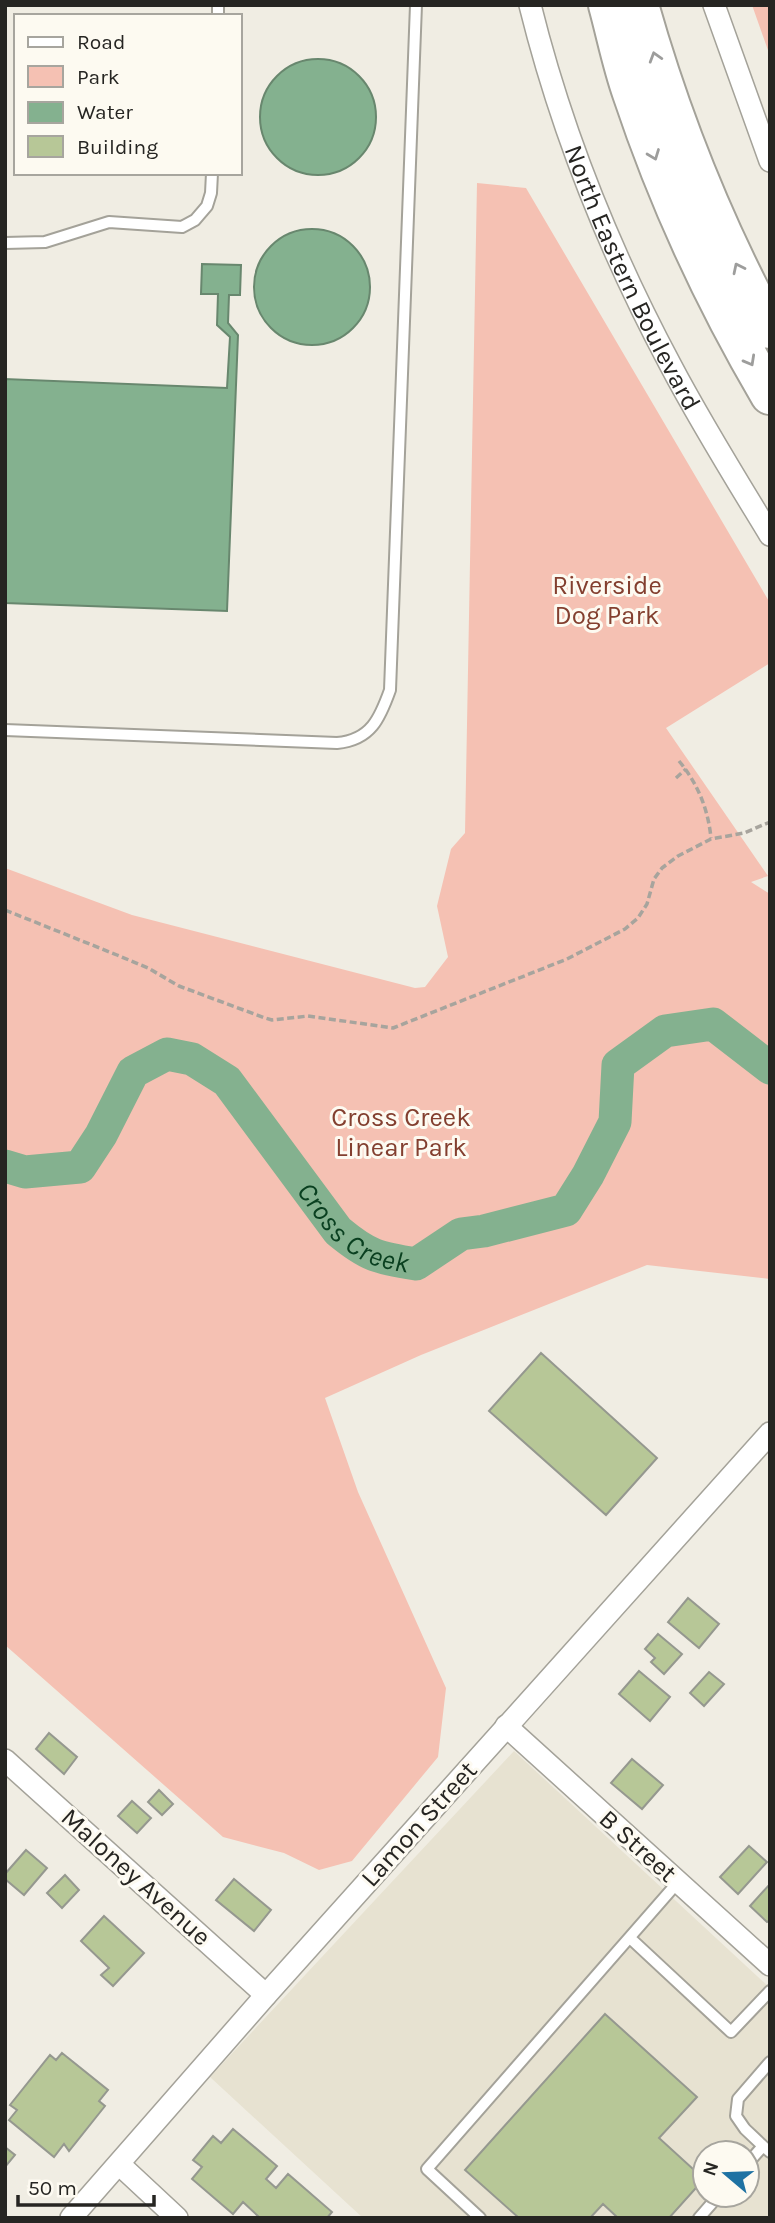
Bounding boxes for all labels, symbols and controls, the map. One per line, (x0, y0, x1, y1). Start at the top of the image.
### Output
legend (14, 14, 242, 175)
text: Road (77, 30, 125, 54)
one-way arrow (648, 51, 663, 63)
text: Park (77, 65, 120, 89)
text: Water (77, 100, 133, 124)
text: Building (77, 135, 158, 159)
street label: North Eastern Boulevard (558, 141, 708, 416)
one-way arrow (646, 148, 660, 160)
one-way arrow (733, 263, 747, 275)
one-way arrow (742, 354, 755, 366)
park label: Riverside Dog Park (552, 570, 662, 631)
park label: Cross Creek Linear Park (331, 1102, 471, 1163)
water label: Cross Creek (291, 1175, 413, 1279)
street label: Lamon Street (355, 1755, 484, 1893)
street label: Maloney Avenue (55, 1802, 217, 1952)
street label: B Street (593, 1803, 683, 1889)
north arrow (691, 2139, 761, 2209)
text: N (698, 2159, 723, 2179)
scale bar (18, 2164, 154, 2208)
text: 50 m (28, 2176, 77, 2200)

